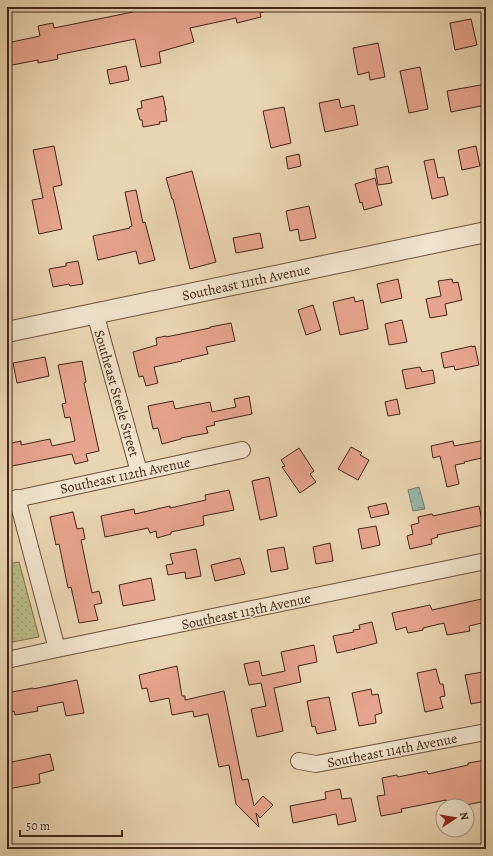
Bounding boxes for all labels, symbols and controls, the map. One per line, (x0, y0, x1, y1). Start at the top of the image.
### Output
street label: Southeast 111th Avenue (180, 260, 312, 305)
street label: Southeast Steele Street (89, 328, 144, 459)
street label: Southeast 112th Avenue (58, 452, 192, 499)
street label: Southeast 113th Avenue (180, 589, 312, 634)
street label: Southeast 114th Avenue (325, 729, 459, 772)
north arrow (435, 798, 475, 838)
text: N (456, 811, 472, 822)
scale bar (20, 812, 122, 838)
text: 50 m (26, 818, 50, 834)

